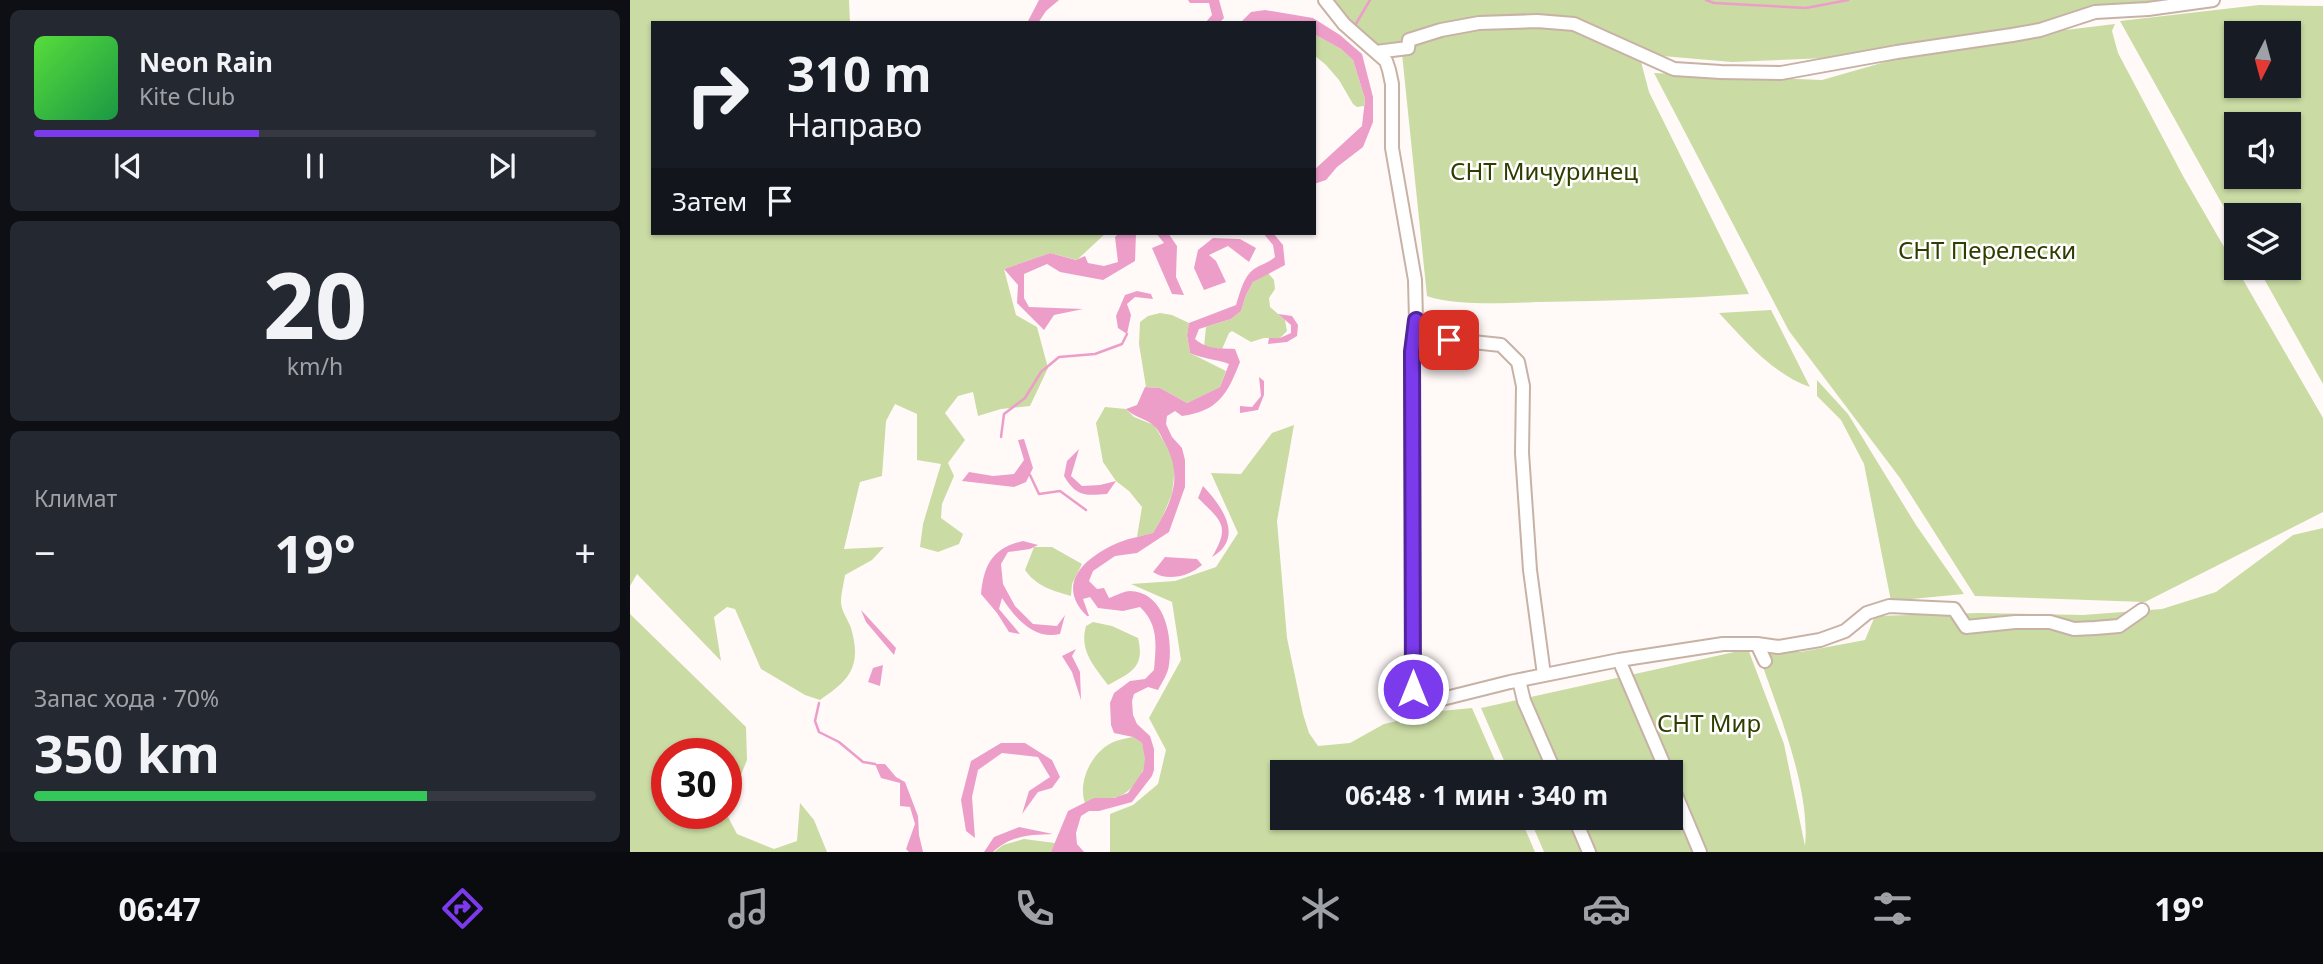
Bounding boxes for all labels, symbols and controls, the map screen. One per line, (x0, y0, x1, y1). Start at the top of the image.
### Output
north arrow (2224, 21, 2301, 98)
map controls (2224, 21, 2301, 280)
text: 310 m (787, 40, 932, 106)
text: Neon Rain (139, 44, 273, 80)
icon: right (672, 49, 763, 140)
text: Kite Club (139, 80, 235, 112)
text: Направо (787, 103, 922, 146)
button: sound (2224, 112, 2301, 189)
icon: previous (109, 147, 147, 185)
icon: pause (296, 147, 334, 185)
icon: next (483, 147, 521, 185)
park label: СНТ Мичуринец (1450, 154, 1638, 187)
icon: arrive (761, 182, 799, 220)
text: Затем (672, 183, 747, 219)
button: layers (2224, 203, 2301, 280)
park label: СНТ Перелески (1898, 233, 2076, 266)
text: 20 (263, 242, 367, 366)
pin (1419, 310, 1479, 370)
icon: arrive (1430, 321, 1468, 359)
text: km/h (287, 350, 343, 382)
text: Климат (34, 482, 117, 514)
text: 19° (274, 517, 356, 588)
text: − (34, 526, 56, 578)
text: + (574, 526, 596, 578)
position arrow (1376, 652, 1450, 726)
text: Запас хода · 70% (34, 682, 219, 714)
park label: СНТ Мир (1657, 706, 1761, 739)
text: 350 km (34, 717, 220, 788)
speed limit sign: 30 (651, 738, 742, 829)
text: 06:48 · 1 мин · 340 m (1345, 777, 1608, 813)
icon: directions (438, 884, 487, 933)
icon: music (724, 884, 773, 933)
icon: phone (1010, 884, 1059, 933)
icon: climate (1296, 884, 1345, 933)
icon: car (1582, 884, 1631, 933)
icon: filters (1868, 884, 1917, 933)
text: 06:47 (119, 887, 201, 930)
text: 19° (2154, 887, 2204, 930)

